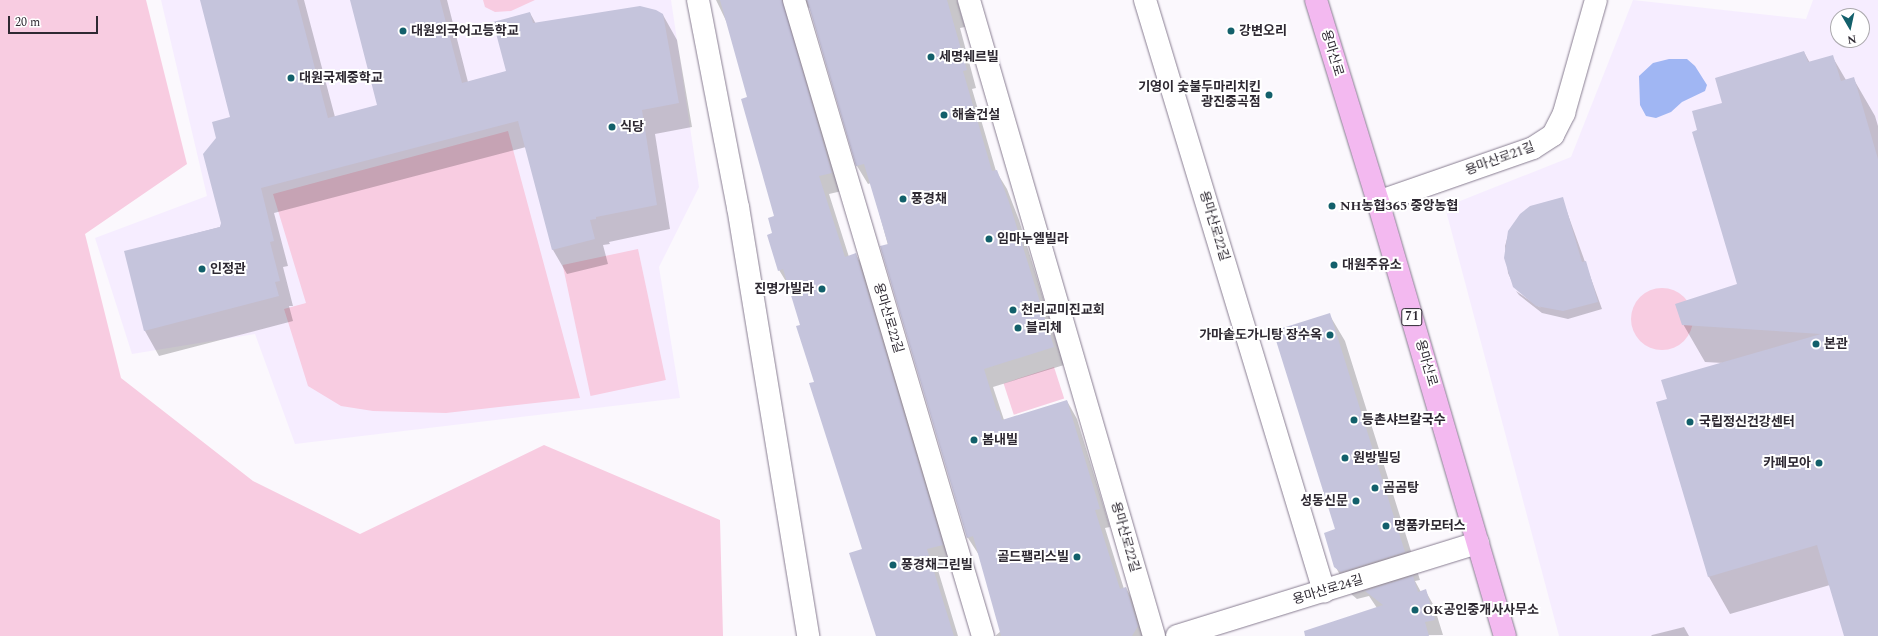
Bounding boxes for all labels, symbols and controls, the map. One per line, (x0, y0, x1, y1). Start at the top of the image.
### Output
scale bar (10, 8, 100, 34)
north arrow (1830, 8, 1870, 48)
text: 20 m (15, 13, 40, 32)
place label: 대원외국어고등학교 (411, 23, 519, 39)
place label: 강변오리 (1239, 23, 1287, 39)
marker: 대원외국어고등학교 (398, 26, 408, 36)
marker: 강변오리 (1226, 26, 1236, 36)
street label: 용마산로 (1318, 28, 1346, 78)
text: N (1846, 30, 1858, 48)
place label: 세명쉐르빌 (939, 49, 999, 65)
marker: 세명쉐르빌 (926, 52, 936, 62)
place label: 대원국제중학교 (299, 70, 383, 86)
marker: 대원국제중학교 (286, 73, 296, 83)
place label: 기영이 숯불두마리치킨 광진중곡점 (1138, 80, 1261, 111)
marker: 기영이 숯불두마리치킨 광진중곡점 (1264, 90, 1274, 100)
place label: 해솔건설 (952, 107, 1000, 123)
marker: 해솔건설 (939, 110, 949, 120)
place label: 식당 (620, 119, 644, 135)
marker: 식당 (607, 122, 617, 132)
street label: 용마산로21길 (1463, 139, 1537, 179)
street label: 용마산로22길 (1196, 189, 1232, 263)
place label: 풍경채 (911, 191, 947, 207)
marker: 풍경채 (898, 194, 908, 204)
place label: NH농협365 중앙농협 (1340, 198, 1458, 214)
marker: NH농협365 중앙농협 (1327, 201, 1337, 211)
place label: 임마누엘빌라 (997, 231, 1069, 247)
marker: 임마누엘빌라 (984, 234, 994, 244)
place label: 대원주유소 (1342, 257, 1402, 273)
marker: 대원주유소 (1329, 260, 1339, 270)
place label: 인정관 (210, 261, 246, 277)
marker: 인정관 (197, 264, 207, 274)
place label: 진명가빌라 (754, 281, 814, 297)
street label: 용마산로22길 (870, 281, 906, 355)
marker: 진명가빌라 (817, 284, 827, 294)
place label: 천리교미진교회 (1021, 302, 1105, 318)
marker: 천리교미진교회 (1008, 305, 1018, 315)
road number: 71 (1401, 307, 1423, 327)
place label: 블리체 (1026, 320, 1062, 336)
marker: 블리체 (1013, 323, 1023, 333)
place label: 가마솥도가니탕 장수옥 (1199, 327, 1322, 343)
marker: 가마솥도가니탕 장수옥 (1325, 330, 1335, 340)
place label: 본관 (1824, 336, 1848, 352)
street label: 용마산로 (1412, 338, 1440, 388)
marker: 본관 (1811, 339, 1821, 349)
place label: 등촌샤브칼국수 (1362, 412, 1446, 428)
place label: 국립정신건강센터 (1699, 414, 1795, 430)
marker: 등촌샤브칼국수 (1349, 415, 1359, 425)
marker: 국립정신건강센터 (1684, 416, 1696, 428)
place label: 봄내빌 (982, 432, 1018, 448)
marker: 봄내빌 (969, 435, 979, 445)
place label: 원방빌딩 (1353, 450, 1401, 466)
marker: 원방빌딩 (1340, 453, 1350, 463)
place label: 카페모아 (1763, 455, 1811, 471)
marker: 카페모아 (1814, 458, 1824, 468)
place label: 곰곰탕 (1383, 480, 1419, 496)
marker: 곰곰탕 (1370, 483, 1380, 493)
place label: 성동신문 (1300, 493, 1348, 509)
marker: 성동신문 (1351, 496, 1361, 506)
street label: 용마산로22길 (1107, 500, 1143, 574)
place label: 명품카모터스 (1394, 518, 1466, 534)
marker: 명품카모터스 (1381, 521, 1391, 531)
place label: 골드팰리스빌 (997, 549, 1069, 565)
marker: 골드팰리스빌 (1072, 552, 1082, 562)
place label: 풍경채그린빌 (901, 557, 973, 573)
marker: 풍경채그린빌 (888, 560, 898, 570)
street label: 용마산로24길 (1291, 572, 1365, 608)
place label: OK공인중개사사무소 (1423, 602, 1539, 618)
marker: OK공인중개사사무소 (1410, 605, 1420, 615)

